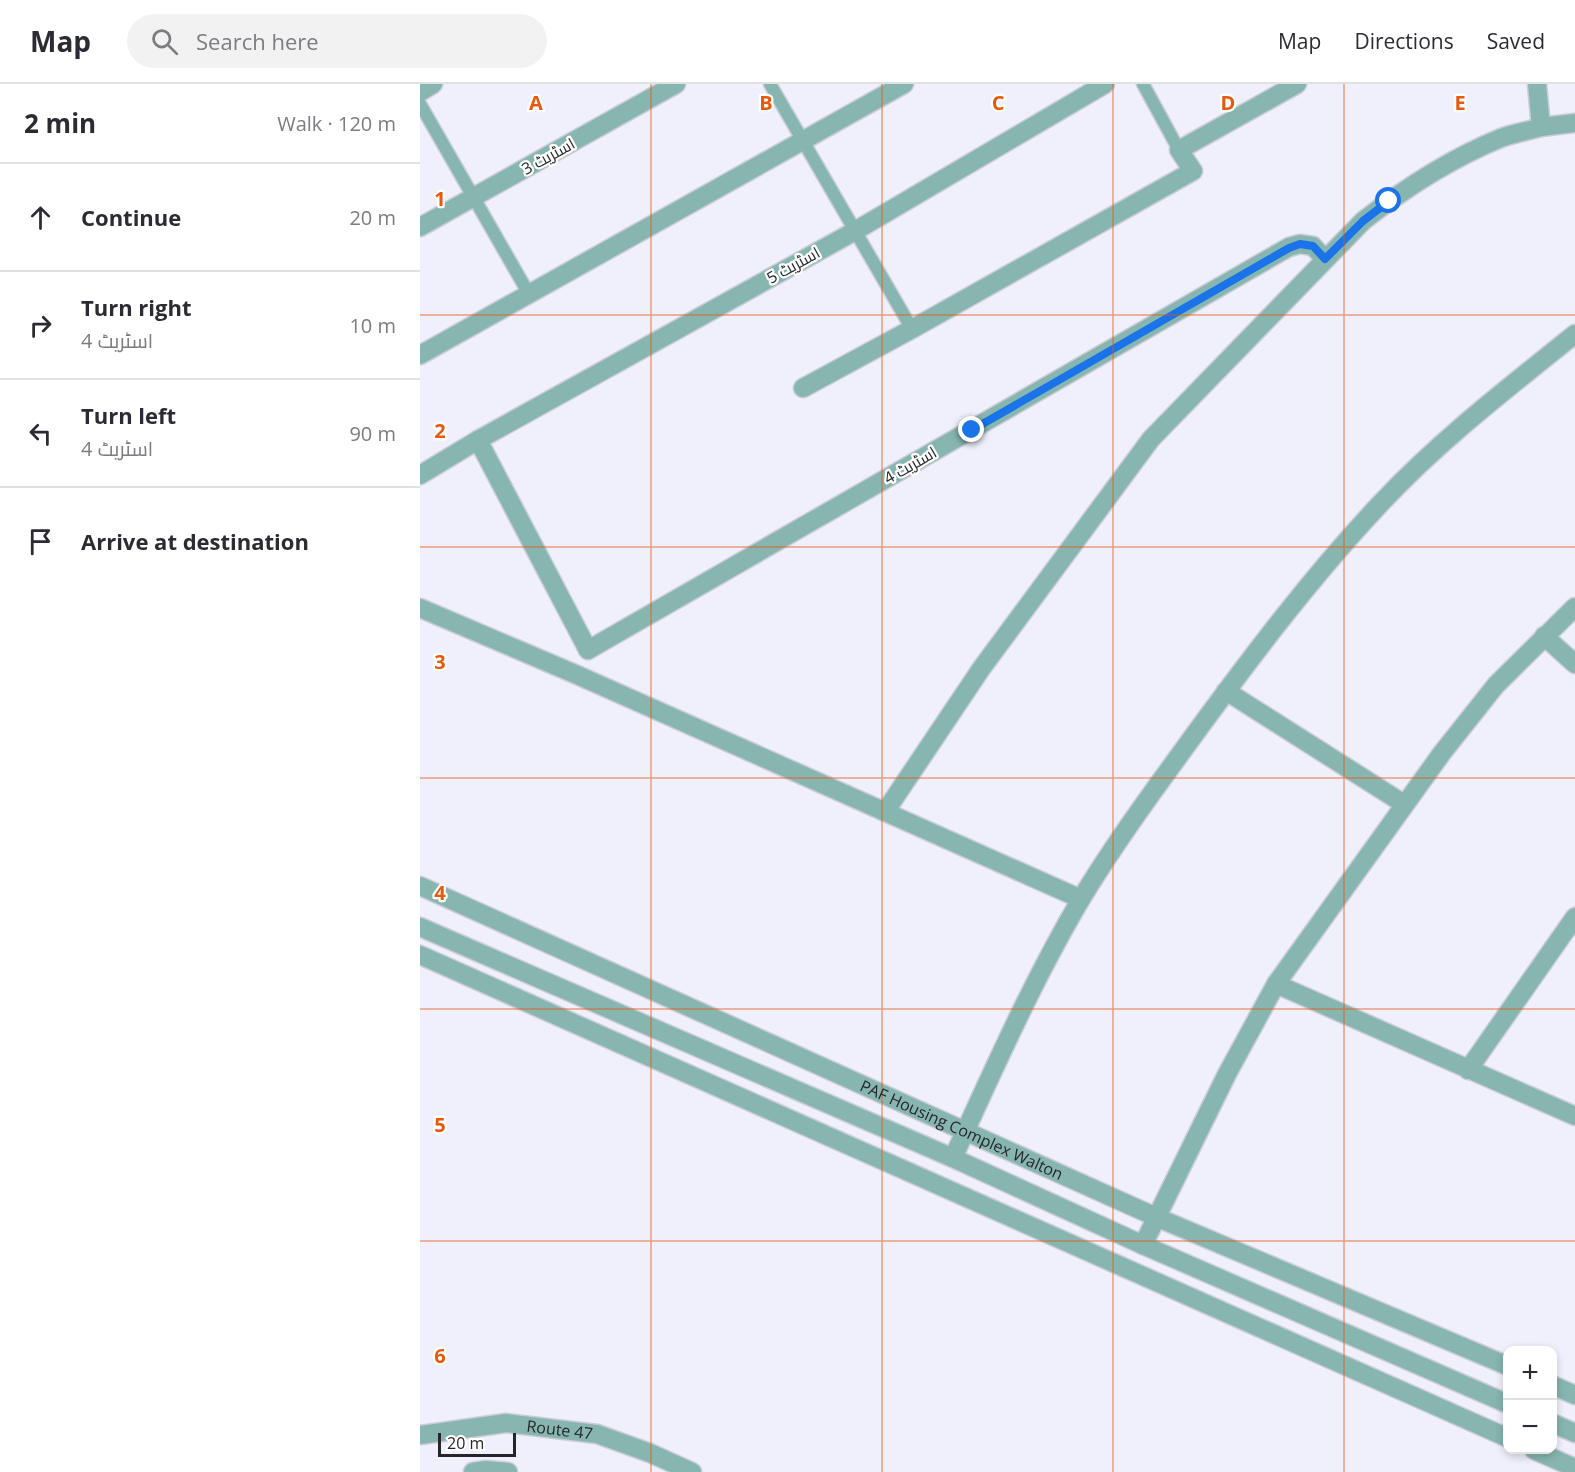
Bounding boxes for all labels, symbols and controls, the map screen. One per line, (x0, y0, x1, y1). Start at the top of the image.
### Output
search box (127, 14, 547, 68)
text: Map (30, 22, 91, 60)
icon: search (148, 25, 181, 58)
text: Search here (196, 26, 319, 56)
text: Map (1278, 27, 1321, 55)
text: Directions (1354, 27, 1454, 55)
text: Saved (1487, 27, 1545, 55)
text: A (529, 89, 543, 116)
text: B (759, 89, 773, 116)
text: C (992, 89, 1005, 116)
text: D (1221, 89, 1235, 116)
text: E (1454, 89, 1466, 116)
text: 2 min (24, 105, 96, 141)
text: Walk · 120 m (277, 110, 396, 137)
street label: اسٹریٹ 3 (517, 132, 579, 180)
text: 1 (434, 185, 446, 212)
route start (1375, 187, 1401, 213)
icon: ahead (24, 201, 57, 234)
text: Continue (81, 202, 181, 232)
text: 20 m (349, 204, 396, 231)
street label: اسٹریٹ 5 (762, 241, 824, 289)
text: Turn right (81, 292, 192, 322)
icon: right (24, 309, 57, 342)
text: 10 m (349, 312, 396, 339)
text: اسٹریٹ 4 (81, 327, 153, 354)
text: Turn left (81, 400, 176, 430)
route end (958, 416, 984, 442)
icon: left (24, 417, 57, 450)
text: 2 (434, 417, 446, 444)
text: 90 m (349, 420, 396, 447)
text: اسٹریٹ 4 (81, 435, 153, 462)
street label: اسٹریٹ 4 (880, 441, 940, 489)
icon: arrive (24, 525, 57, 558)
text: Arrive at destination (81, 526, 309, 556)
text: 3 (434, 648, 446, 675)
text: 4 (434, 879, 446, 906)
street label: PAF Housing Complex Walton (857, 1074, 1067, 1185)
text: 5 (434, 1111, 446, 1138)
text: 6 (434, 1342, 446, 1369)
map controls (1503, 1346, 1557, 1454)
button: + (1503, 1346, 1557, 1400)
button: − (1503, 1400, 1557, 1454)
street label: Route 47 (525, 1415, 594, 1444)
scale bar (438, 1430, 516, 1458)
text: 20 m (447, 1432, 484, 1454)

